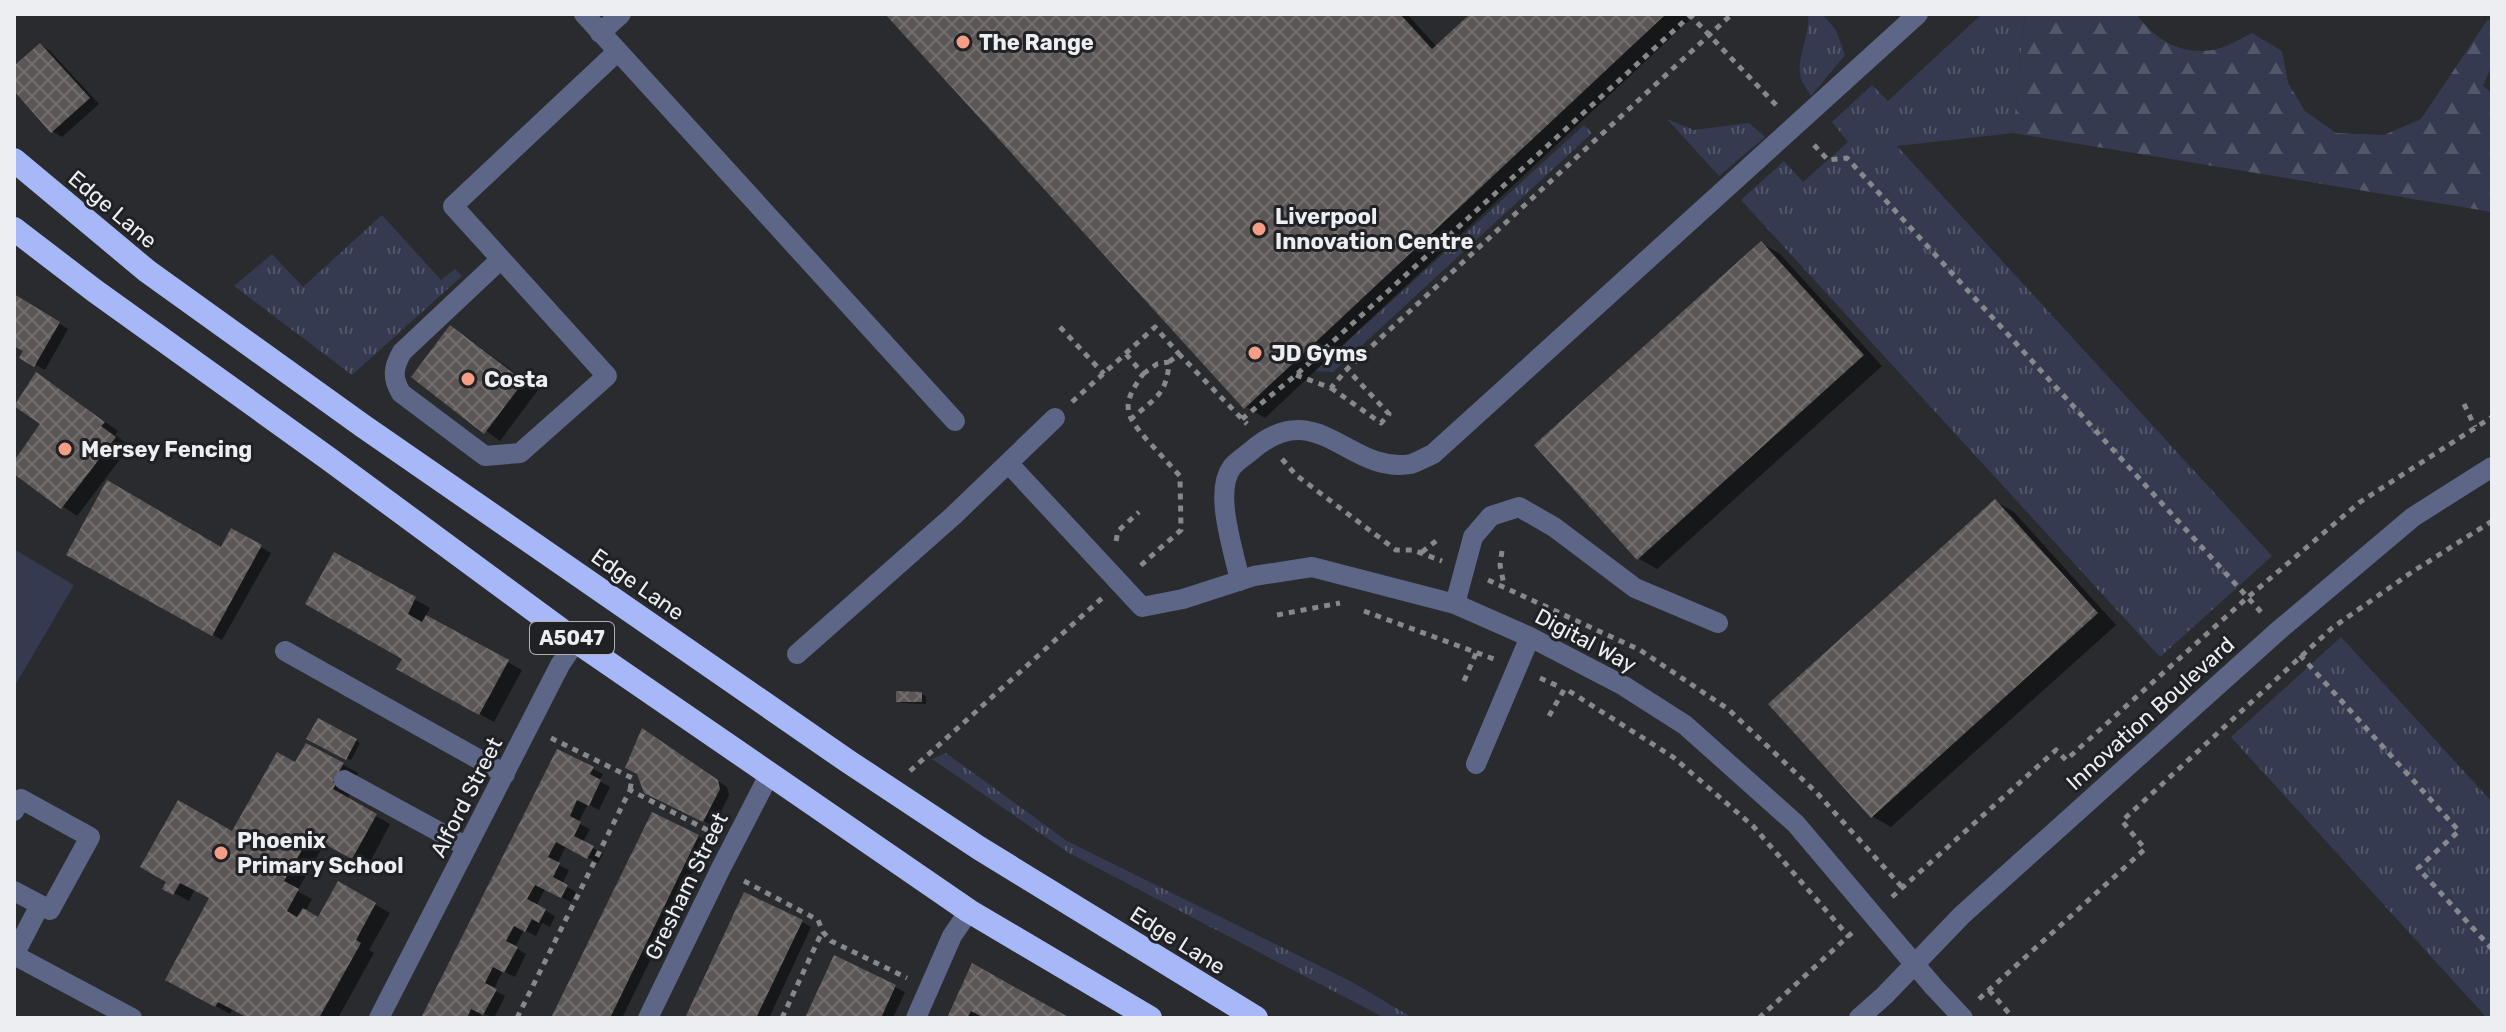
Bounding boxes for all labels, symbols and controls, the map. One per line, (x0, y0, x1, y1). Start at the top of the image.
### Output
place label: The Range (979, 29, 1094, 56)
marker: The Range (954, 33, 972, 51)
street label: Edge Lane (63, 165, 162, 254)
place label: Liverpool Innovation Centre (1275, 203, 1474, 255)
marker: Liverpool Innovation Centre (1250, 220, 1268, 238)
place label: JD Gyms (1271, 340, 1368, 367)
marker: JD Gyms (1246, 344, 1264, 362)
place label: Costa (484, 366, 548, 393)
marker: Costa (459, 370, 477, 388)
place label: Mersey Fencing (81, 436, 252, 463)
marker: Mersey Fencing (56, 440, 74, 458)
street label: Edge Lane (586, 543, 689, 626)
street label: Digital Way (1530, 602, 1641, 678)
road number: A5047 (530, 622, 614, 654)
street label: Innovation Boulevard (2061, 631, 2240, 796)
street label: Alford Street (425, 732, 508, 862)
street label: Gresham Street (639, 808, 734, 964)
place label: Phoenix Primary School (237, 827, 404, 879)
marker: Phoenix Primary School (212, 844, 230, 862)
street label: Edge Lane (1125, 901, 1230, 980)

